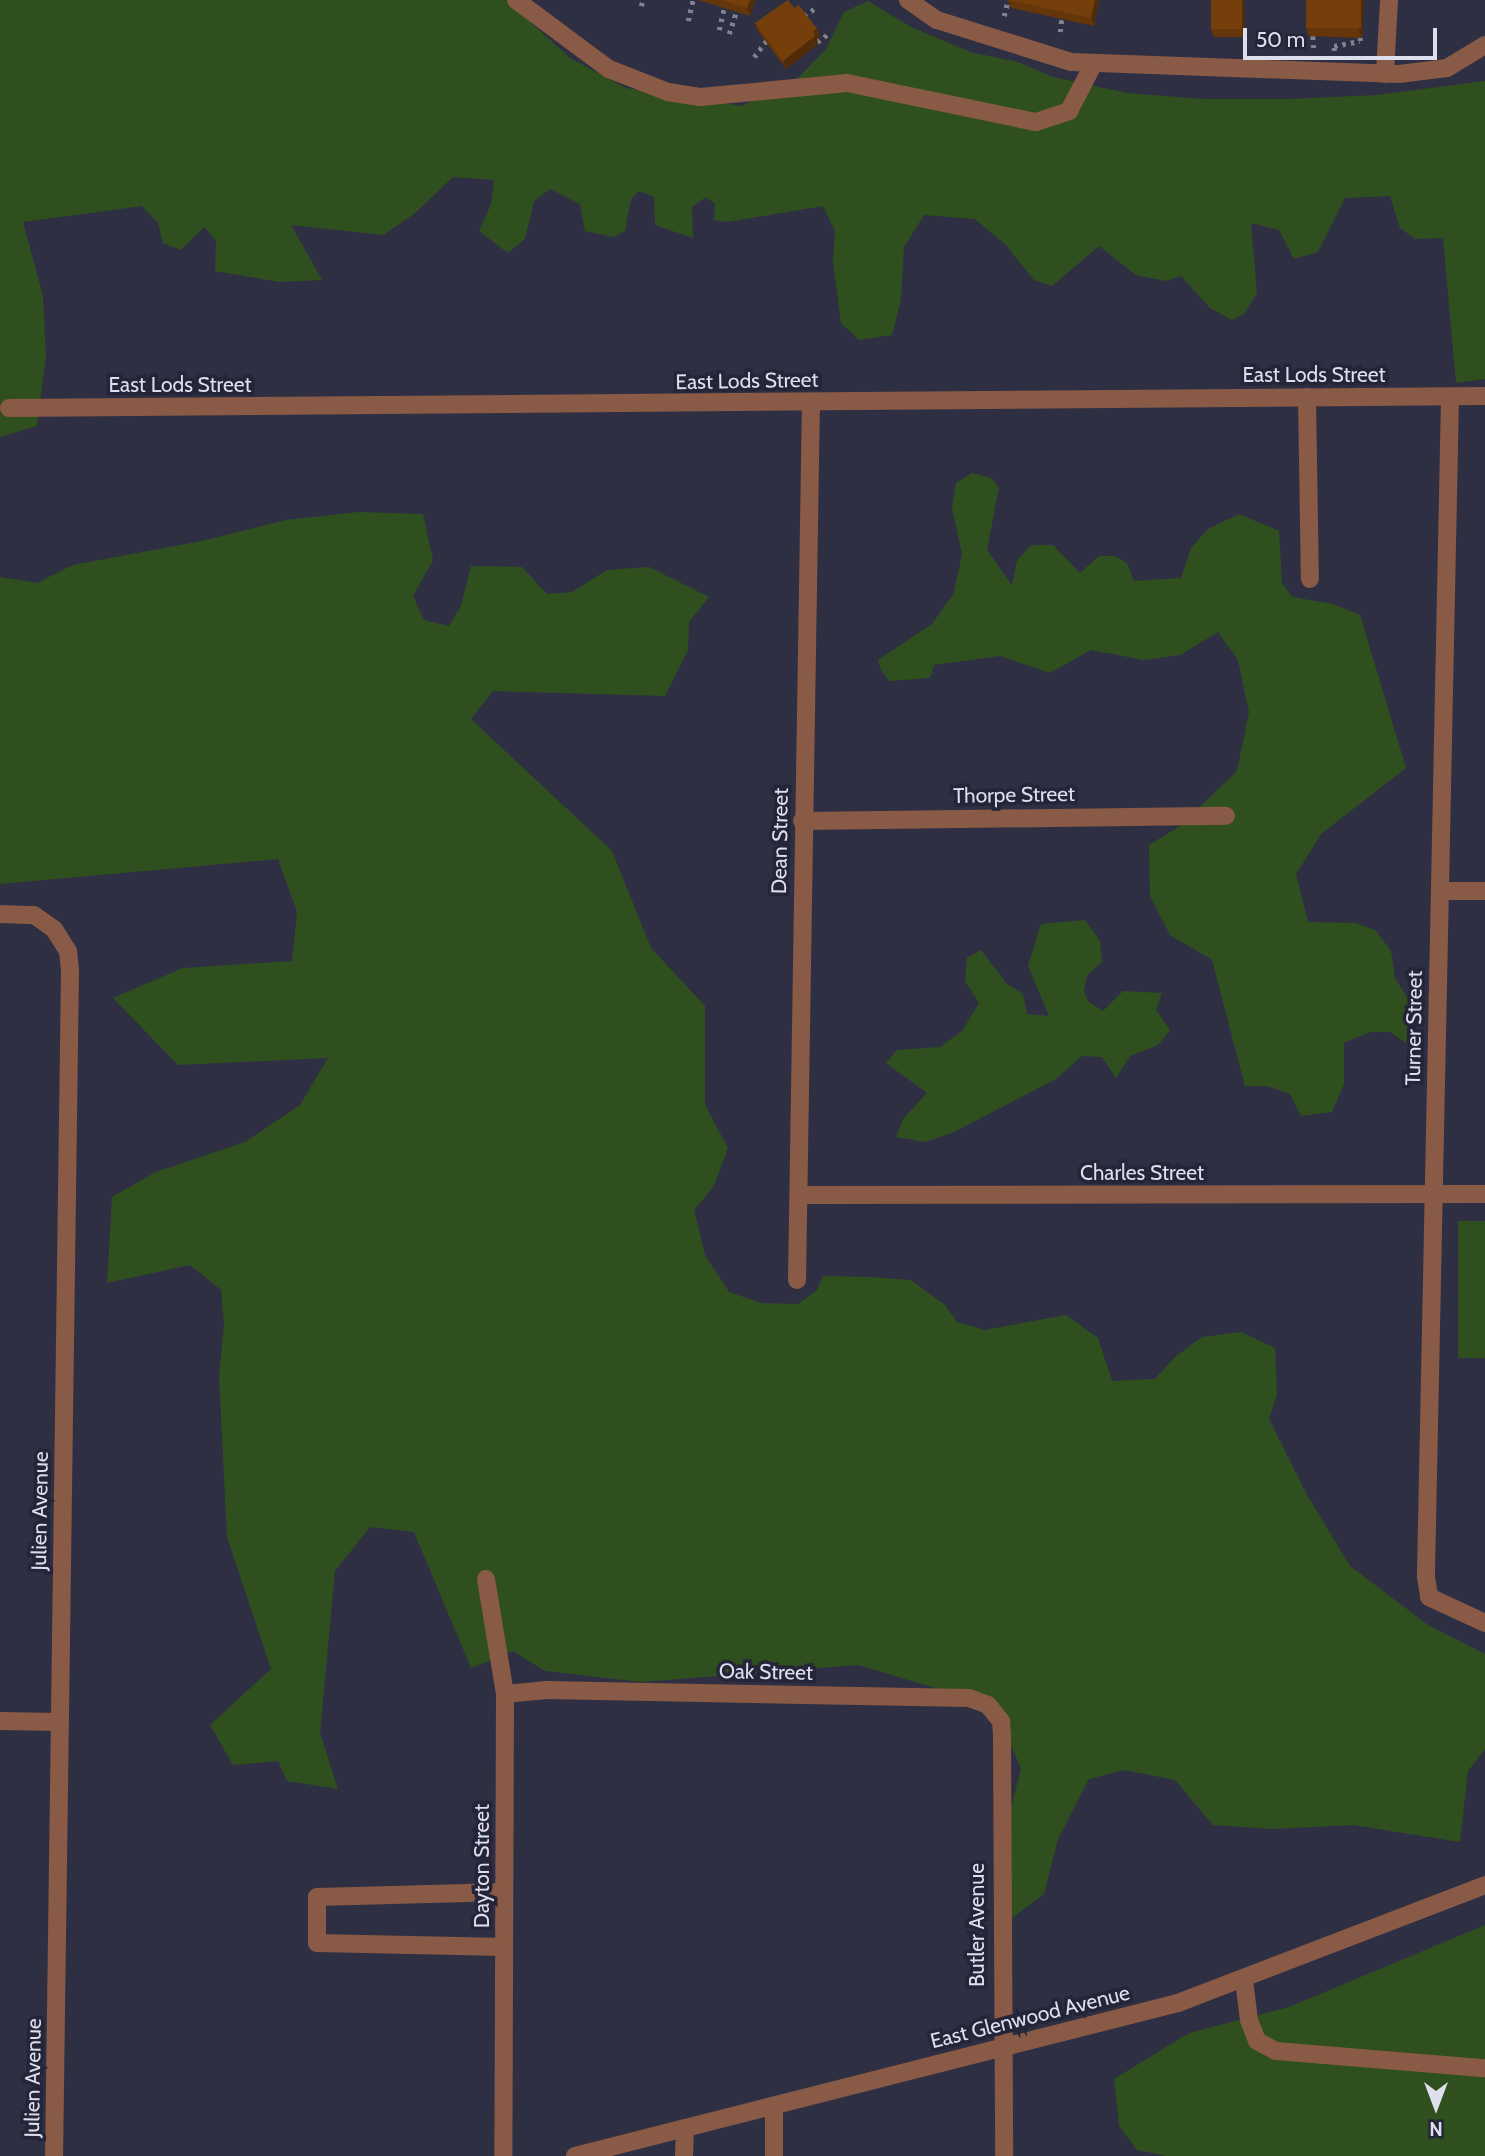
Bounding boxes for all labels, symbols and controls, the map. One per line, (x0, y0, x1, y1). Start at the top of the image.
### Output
scale bar (1247, 14, 1441, 58)
text: 50 m (1256, 27, 1305, 52)
street label: East Lods Street (1242, 362, 1386, 388)
street label: East Lods Street (675, 367, 819, 395)
street label: East Lods Street (108, 372, 252, 398)
street label: Thorpe Street (953, 781, 1075, 809)
street label: Dean Street (766, 788, 794, 894)
street label: Turner Street (1400, 970, 1428, 1086)
street label: Charles Street (1080, 1160, 1204, 1186)
street label: Julien Avenue (26, 1451, 54, 1571)
street label: Oak Street (719, 1659, 813, 1685)
street label: Dayton Street (469, 1804, 495, 1928)
street label: Butler Avenue (964, 1863, 990, 1987)
street label: East Glenwood Avenue (928, 1980, 1132, 2054)
street label: Julien Avenue (19, 2018, 47, 2138)
north arrow (1401, 2072, 1471, 2142)
text: N (1429, 2117, 1443, 2140)

